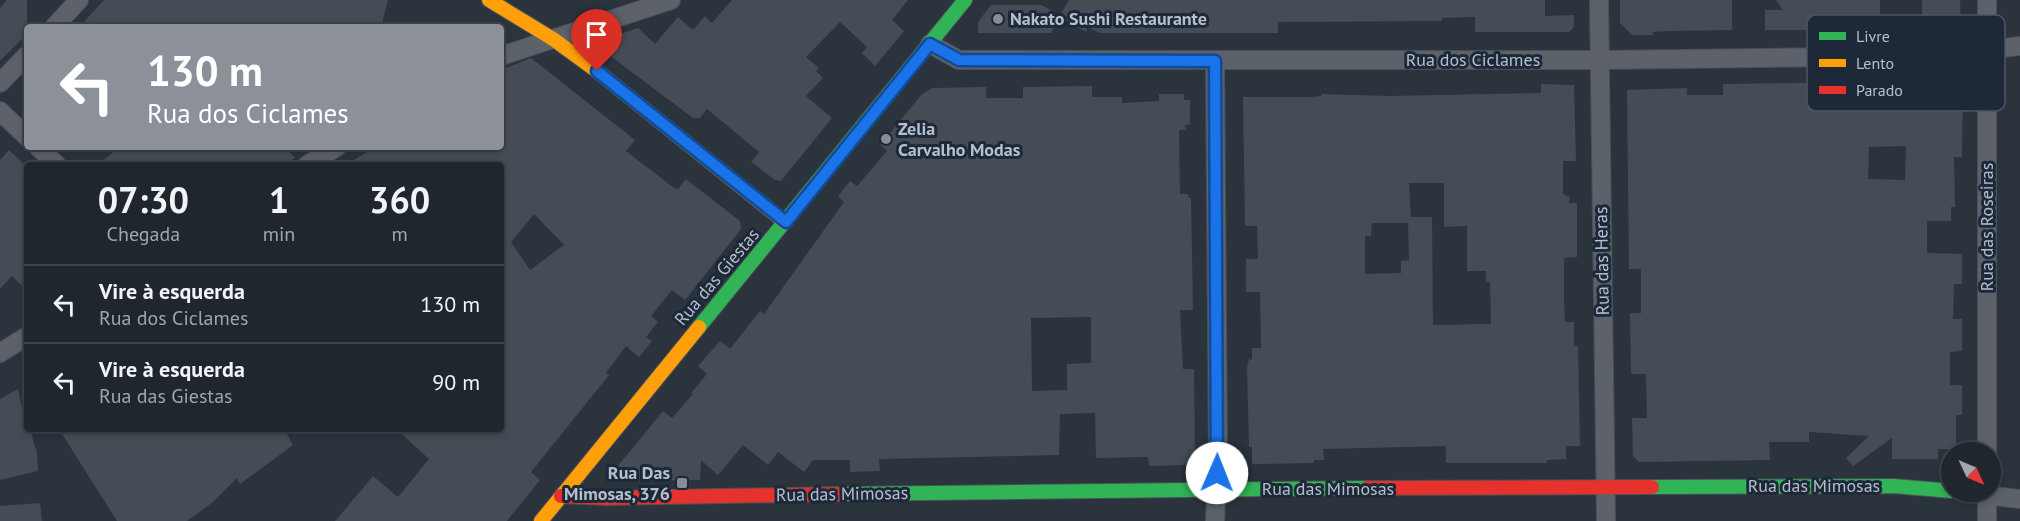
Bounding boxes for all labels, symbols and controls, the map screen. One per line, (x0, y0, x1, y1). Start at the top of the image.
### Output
place label: Nakato Sushi Restaurante (1010, 7, 1207, 30)
pin (571, 9, 622, 71)
marker: Nakato Sushi Restaurante (991, 12, 1005, 26)
legend (1807, 15, 2005, 111)
icon: arrive (580, 18, 613, 51)
text: Livre (1856, 26, 1890, 46)
text: 130 m (147, 43, 263, 98)
icon: left (48, 48, 126, 126)
street label: Rua dos Ciclames (1406, 48, 1540, 71)
text: Lento (1856, 53, 1894, 73)
text: Parado (1856, 80, 1903, 100)
text: Rua dos Ciclames (147, 96, 349, 130)
place label: Zelia Carvalho Modas (898, 117, 1021, 161)
marker: Zelia Carvalho Modas (879, 132, 893, 146)
street label: Rua das Roseiras (1975, 163, 1998, 291)
text: 07:30 (98, 176, 189, 223)
text: 1 (269, 176, 289, 223)
text: 360 (369, 176, 430, 223)
street label: Rua das Heras (1589, 206, 1614, 316)
text: Chegada (107, 221, 180, 247)
text: min (263, 221, 295, 247)
text: m (392, 221, 408, 247)
street label: Rua das Giestas (669, 223, 764, 330)
text: Vire à esquerda (99, 277, 245, 305)
icon: left (48, 288, 81, 321)
text: 130 m (420, 290, 480, 318)
text: Rua dos Ciclames (99, 305, 248, 331)
text: Vire à esquerda (99, 355, 245, 383)
icon: left (48, 366, 81, 399)
text: 90 m (432, 368, 480, 396)
text: Rua das Giestas (99, 383, 232, 409)
position arrow (1185, 441, 1249, 505)
north arrow (1941, 442, 2001, 502)
map controls (1941, 442, 2001, 502)
place label: Rua Das Mimosas, 376 (564, 461, 670, 505)
street label: Rua das Mimosas (1748, 474, 1880, 497)
marker: Rua Das Mimosas, 376 (675, 476, 689, 490)
street label: Rua das Mimosas (1262, 477, 1394, 500)
street label: Rua das Mimosas (776, 481, 908, 506)

